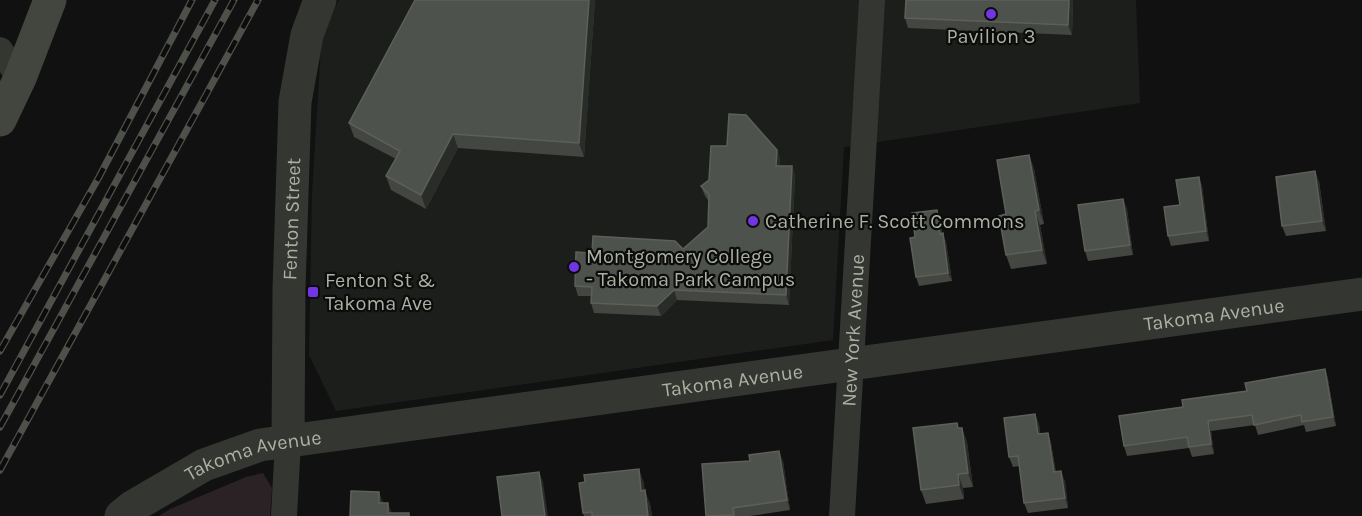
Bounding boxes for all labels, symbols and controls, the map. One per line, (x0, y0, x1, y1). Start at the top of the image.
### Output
marker: Pavilion 3 (984, 7, 998, 21)
place label: Pavilion 3 (946, 25, 1036, 48)
street label: Fenton Street (278, 157, 305, 281)
place label: Catherine F. Scott Commons (765, 210, 1024, 233)
marker: Catherine F. Scott Commons (746, 214, 760, 228)
place label: Montgomery College - Takoma Park Campus (586, 245, 795, 291)
street label: New York Avenue (837, 253, 869, 407)
marker: Montgomery College - Takoma Park Campus (567, 260, 581, 274)
place label: Fenton St & Takoma Ave (325, 269, 435, 315)
marker: Fenton St & Takoma Ave (306, 285, 320, 299)
street label: Takoma Avenue (1142, 293, 1286, 335)
street label: Takoma Avenue (661, 359, 804, 401)
street label: Takoma Avenue (180, 425, 323, 485)

